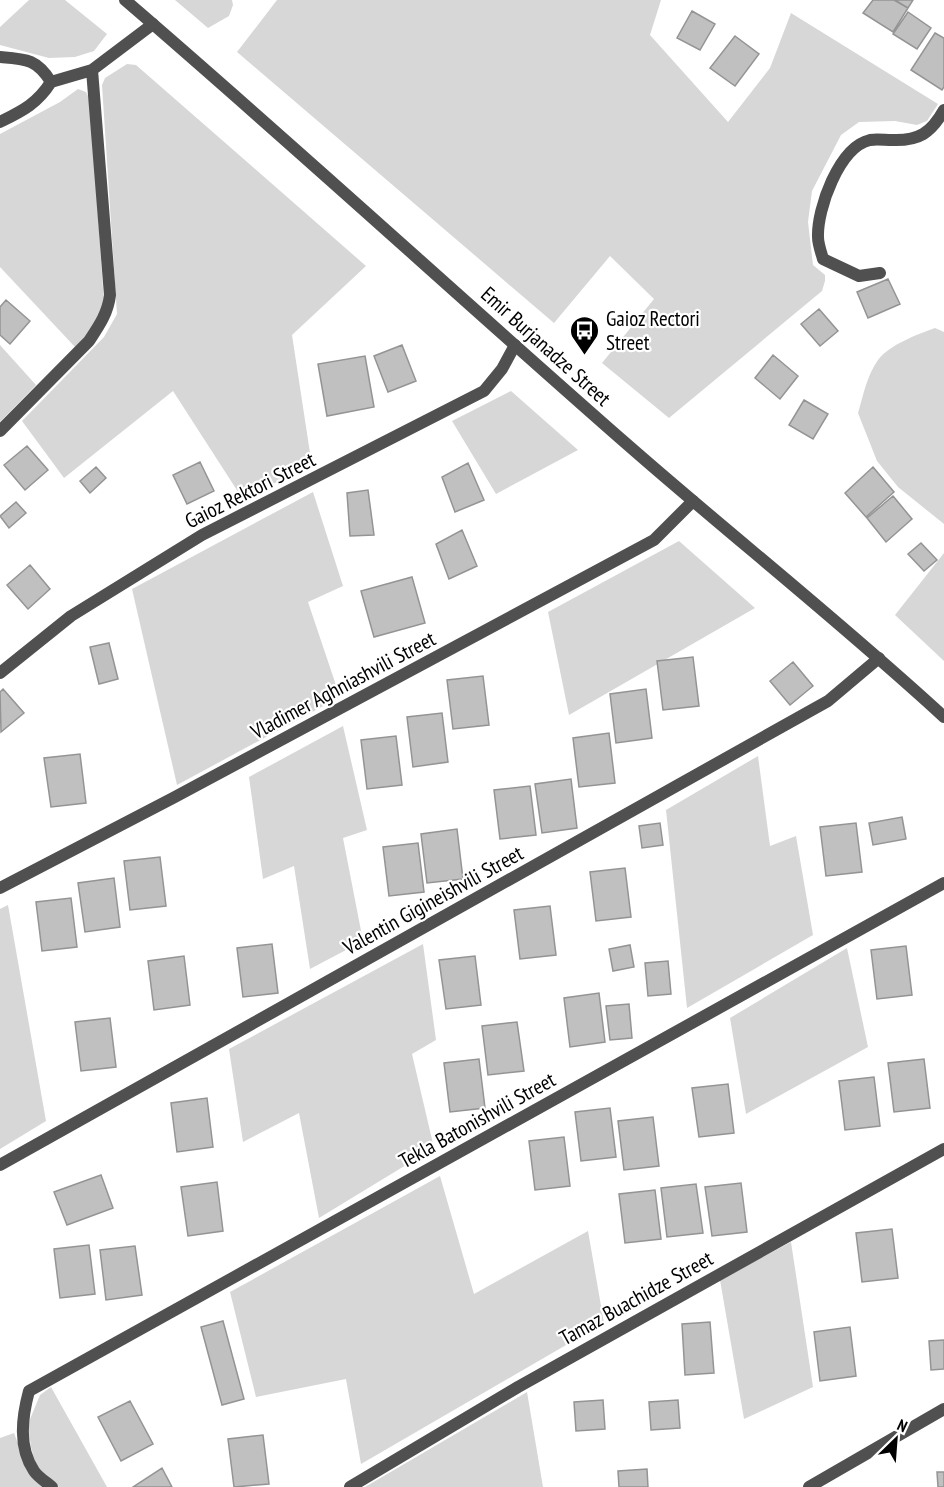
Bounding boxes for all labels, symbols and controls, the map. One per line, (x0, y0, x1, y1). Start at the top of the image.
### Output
street label: Emir Burjanadze Street (475, 281, 617, 412)
place label: Gaioz Rectori Street (606, 305, 700, 356)
bus stop icon: Gaioz Rectori Street (569, 314, 601, 356)
street label: Gaioz Rektori Street (180, 446, 320, 534)
street label: Vladimer Aghniashvili Street (245, 625, 440, 746)
street label: Valentin Gigineishvili Street (337, 839, 528, 961)
street label: Tekla Batonishvili Street (394, 1066, 560, 1174)
street label: Tamaz Buachidze Street (555, 1245, 718, 1351)
north arrow (866, 1409, 926, 1469)
text: N (894, 1415, 910, 1436)

